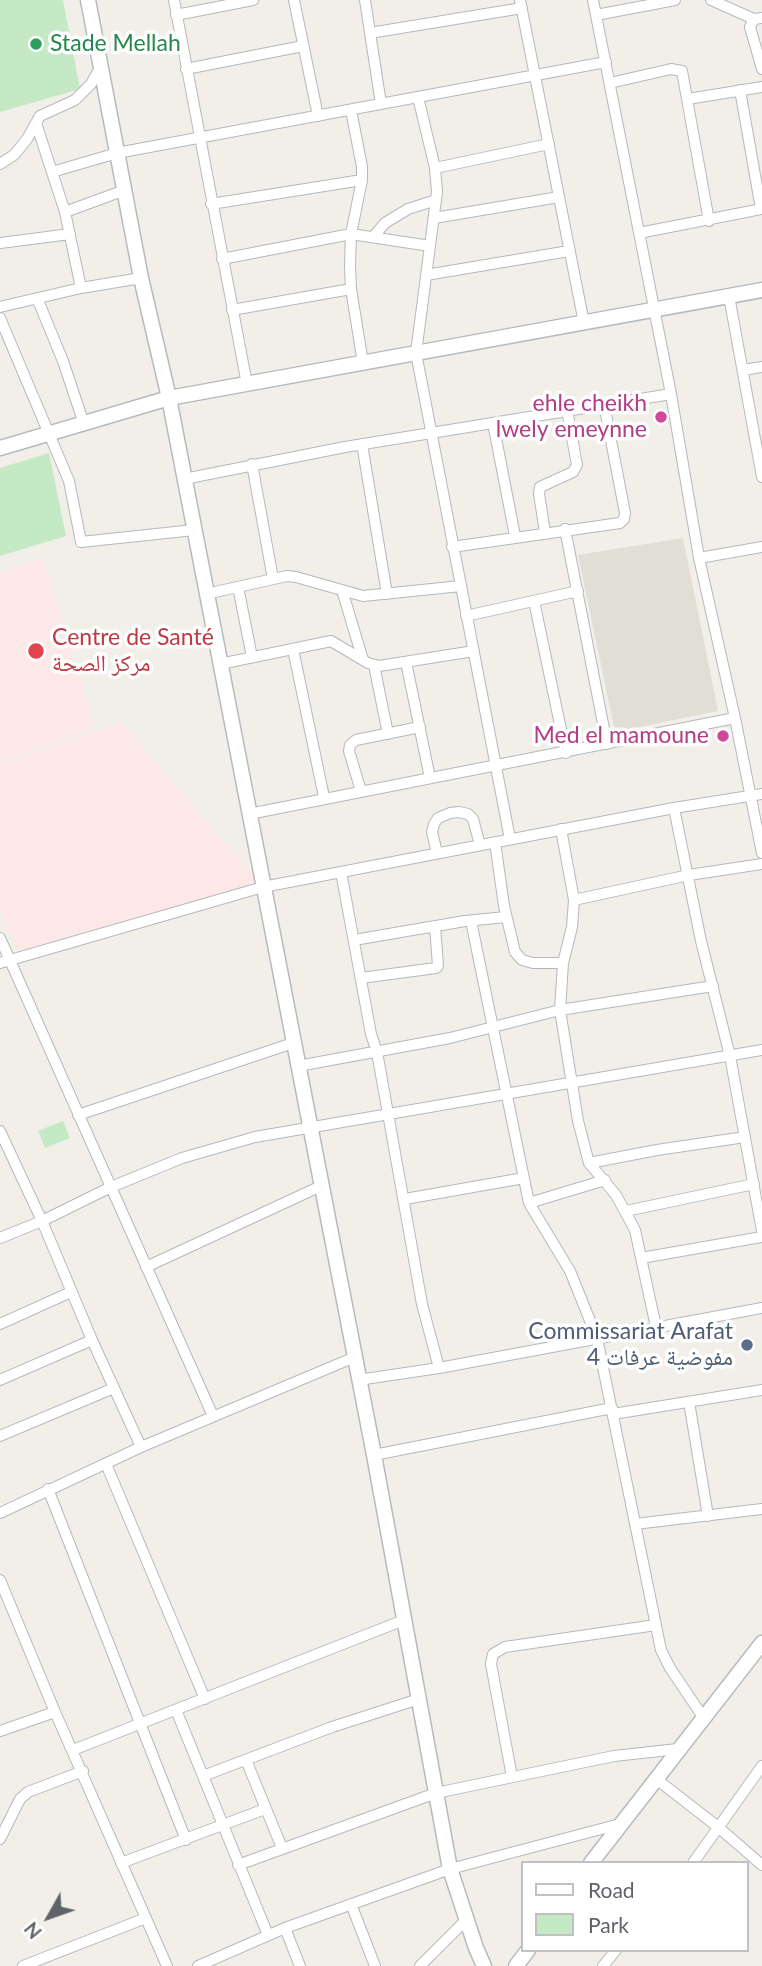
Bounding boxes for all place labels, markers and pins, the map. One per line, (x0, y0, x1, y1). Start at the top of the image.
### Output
place label: Stade Mellah (50, 30, 181, 58)
marker: Stade Mellah (28, 36, 44, 52)
place label: ehle cheikh lwely emeynne (496, 390, 647, 444)
marker: ehle cheikh lwely emeynne (653, 409, 669, 425)
place label: Centre de Santé مركز الصحة (52, 624, 214, 678)
marker: Centre de Santé مركز الصحة (26, 641, 46, 661)
place label: Med el mamoune (534, 722, 709, 750)
marker: Med el mamoune (715, 728, 731, 744)
place label: Commissariat Arafat 4 مفوضية عرفات (528, 1318, 733, 1372)
marker: Commissariat Arafat 4 مفوضية عرفات (739, 1337, 755, 1353)

